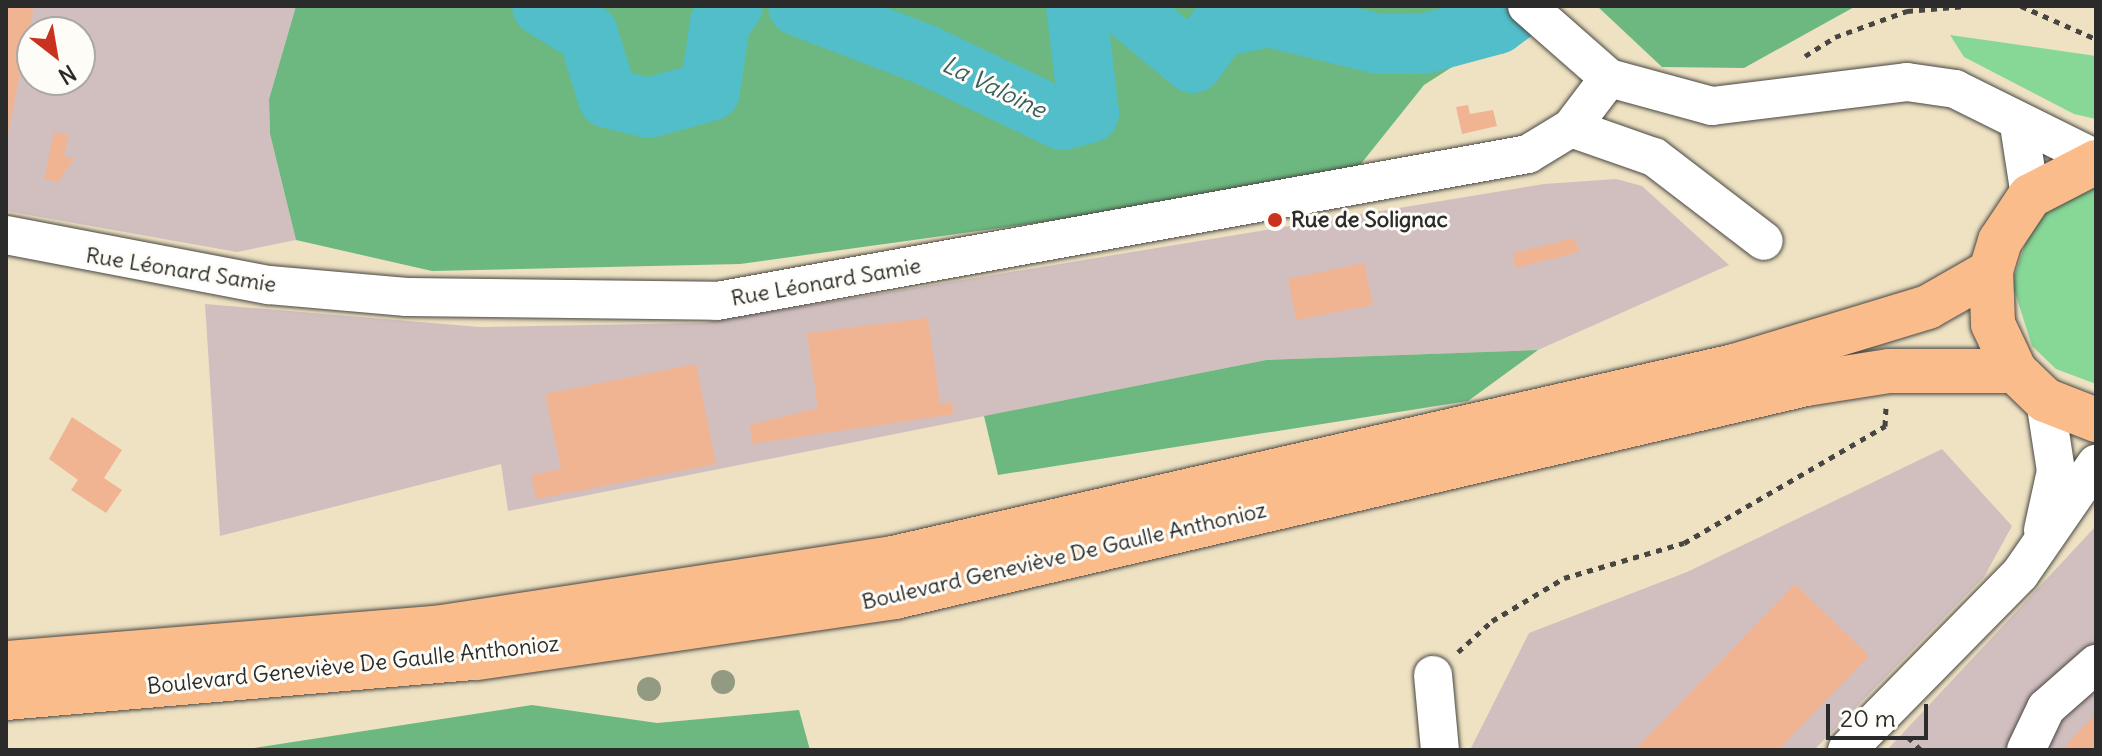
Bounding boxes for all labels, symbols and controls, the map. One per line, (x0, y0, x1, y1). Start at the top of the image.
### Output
north arrow (16, 16, 96, 96)
water label: La Valoine (938, 50, 1050, 124)
text: N (54, 59, 81, 91)
place label: Rue de Solignac (1291, 207, 1448, 233)
marker: Rue de Solignac (1266, 211, 1284, 229)
street label: Rue Léonard Samie (84, 242, 278, 298)
street label: Rue Léonard Samie (729, 252, 923, 312)
street label: Boulevard Geneviève De Gaulle Anthonioz (859, 497, 1269, 615)
street label: Boulevard Geneviève De Gaulle Anthonioz (146, 630, 560, 700)
scale bar (1830, 688, 1932, 738)
text: 20 m (1840, 703, 1896, 733)

